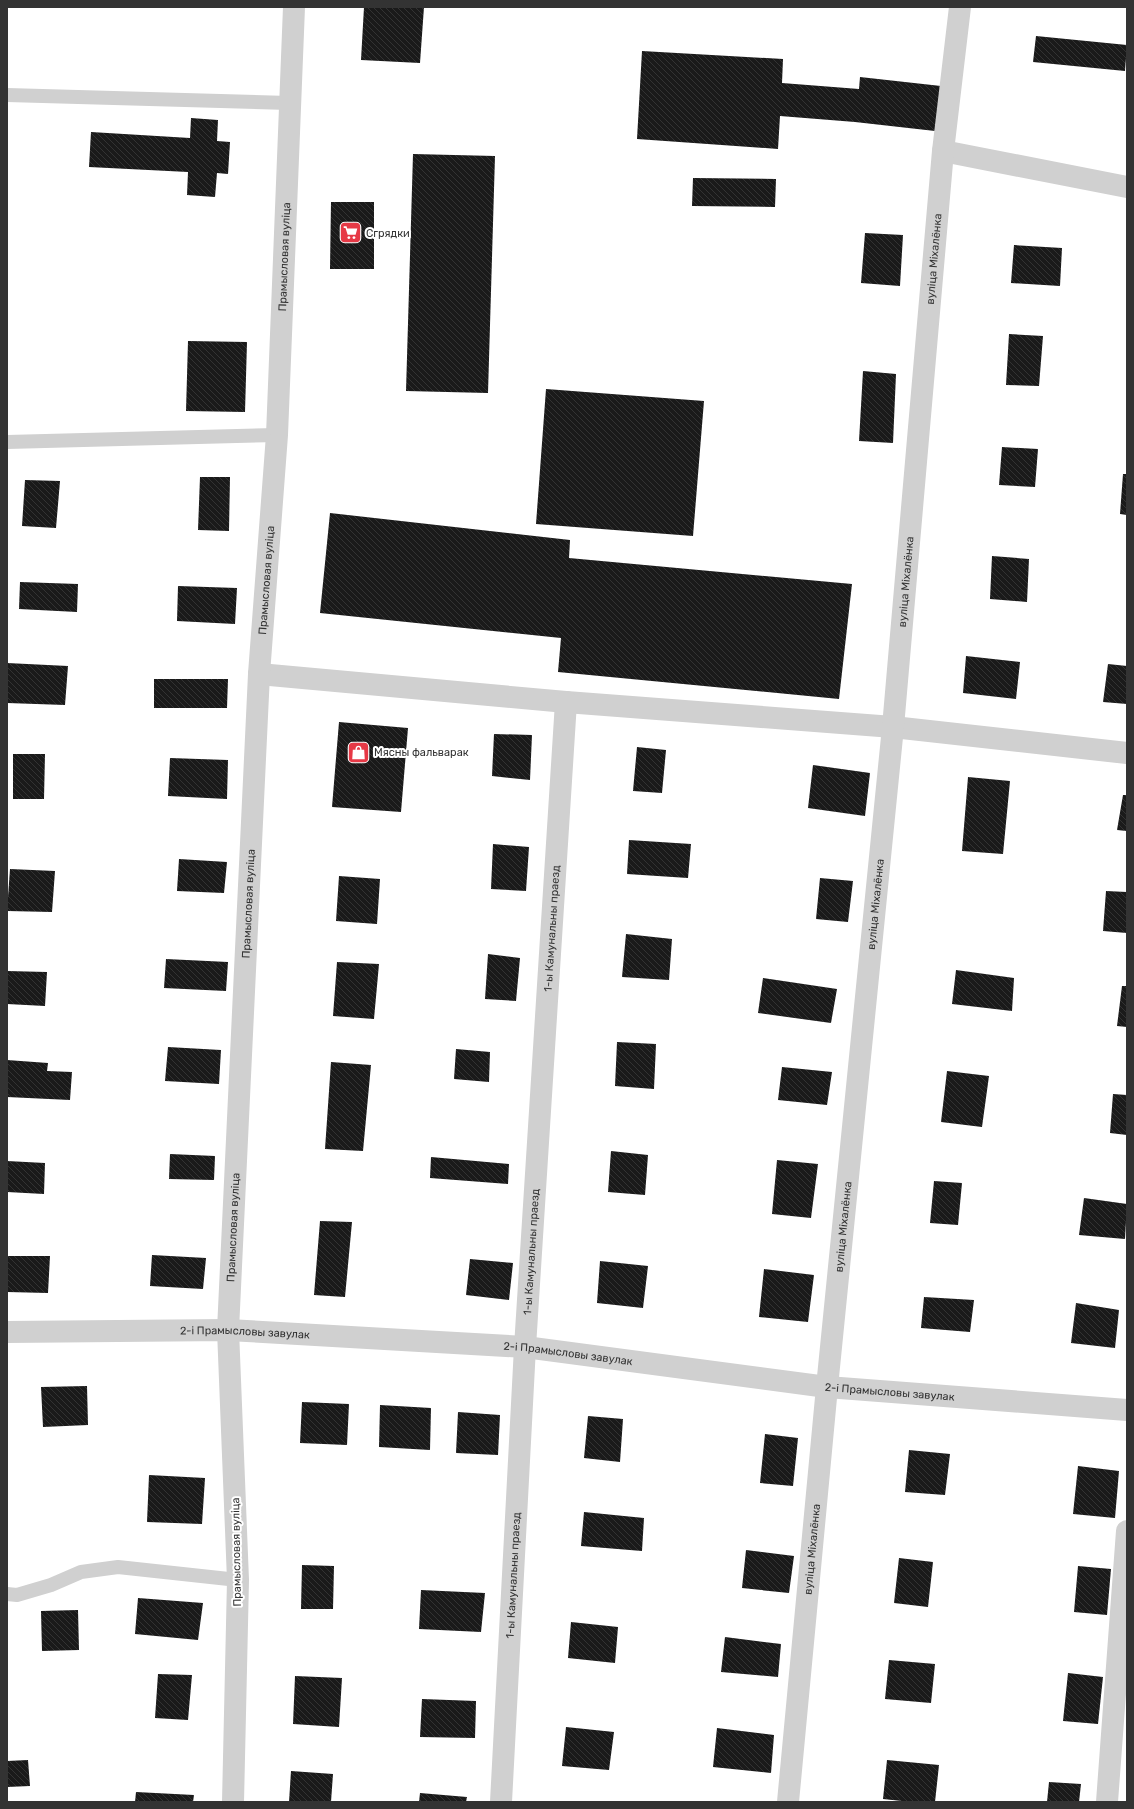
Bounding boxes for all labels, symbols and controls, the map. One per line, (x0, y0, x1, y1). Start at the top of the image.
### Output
street label: Прамысловая вуліца (276, 202, 293, 312)
street label: вуліца Міхалёнка (924, 213, 945, 305)
supermarket icon: Сгрядки (338, 220, 364, 246)
place label: Сгрядки (366, 227, 410, 240)
street label: Прамысловая вуліца (256, 525, 277, 635)
street label: вуліца Міхалёнка (896, 536, 917, 628)
shop icon: Мясны фальварак (346, 739, 372, 765)
place label: Мясны фальварак (374, 746, 469, 759)
street label: Прамысловая вуліца (240, 849, 258, 959)
street label: вуліца Міхалёнка (865, 858, 887, 950)
street label: 1-ы Камунальны праезд (542, 864, 563, 992)
street label: Прамысловая вуліца (224, 1172, 242, 1282)
street label: вуліца Міхалёнка (833, 1181, 855, 1273)
street label: 1-ы Камунальны праезд (521, 1188, 542, 1315)
street label: 2-і Прамысловы завулак (180, 1324, 310, 1342)
street label: 2-і Прамысловы завулак (503, 1340, 634, 1368)
street label: 2-і Прамысловы завулак (824, 1381, 955, 1404)
street label: Прамысловая вуліца (229, 1497, 244, 1607)
street label: вуліца Міхалёнка (802, 1503, 823, 1595)
street label: 1-ы Камунальны праезд (504, 1511, 523, 1639)

